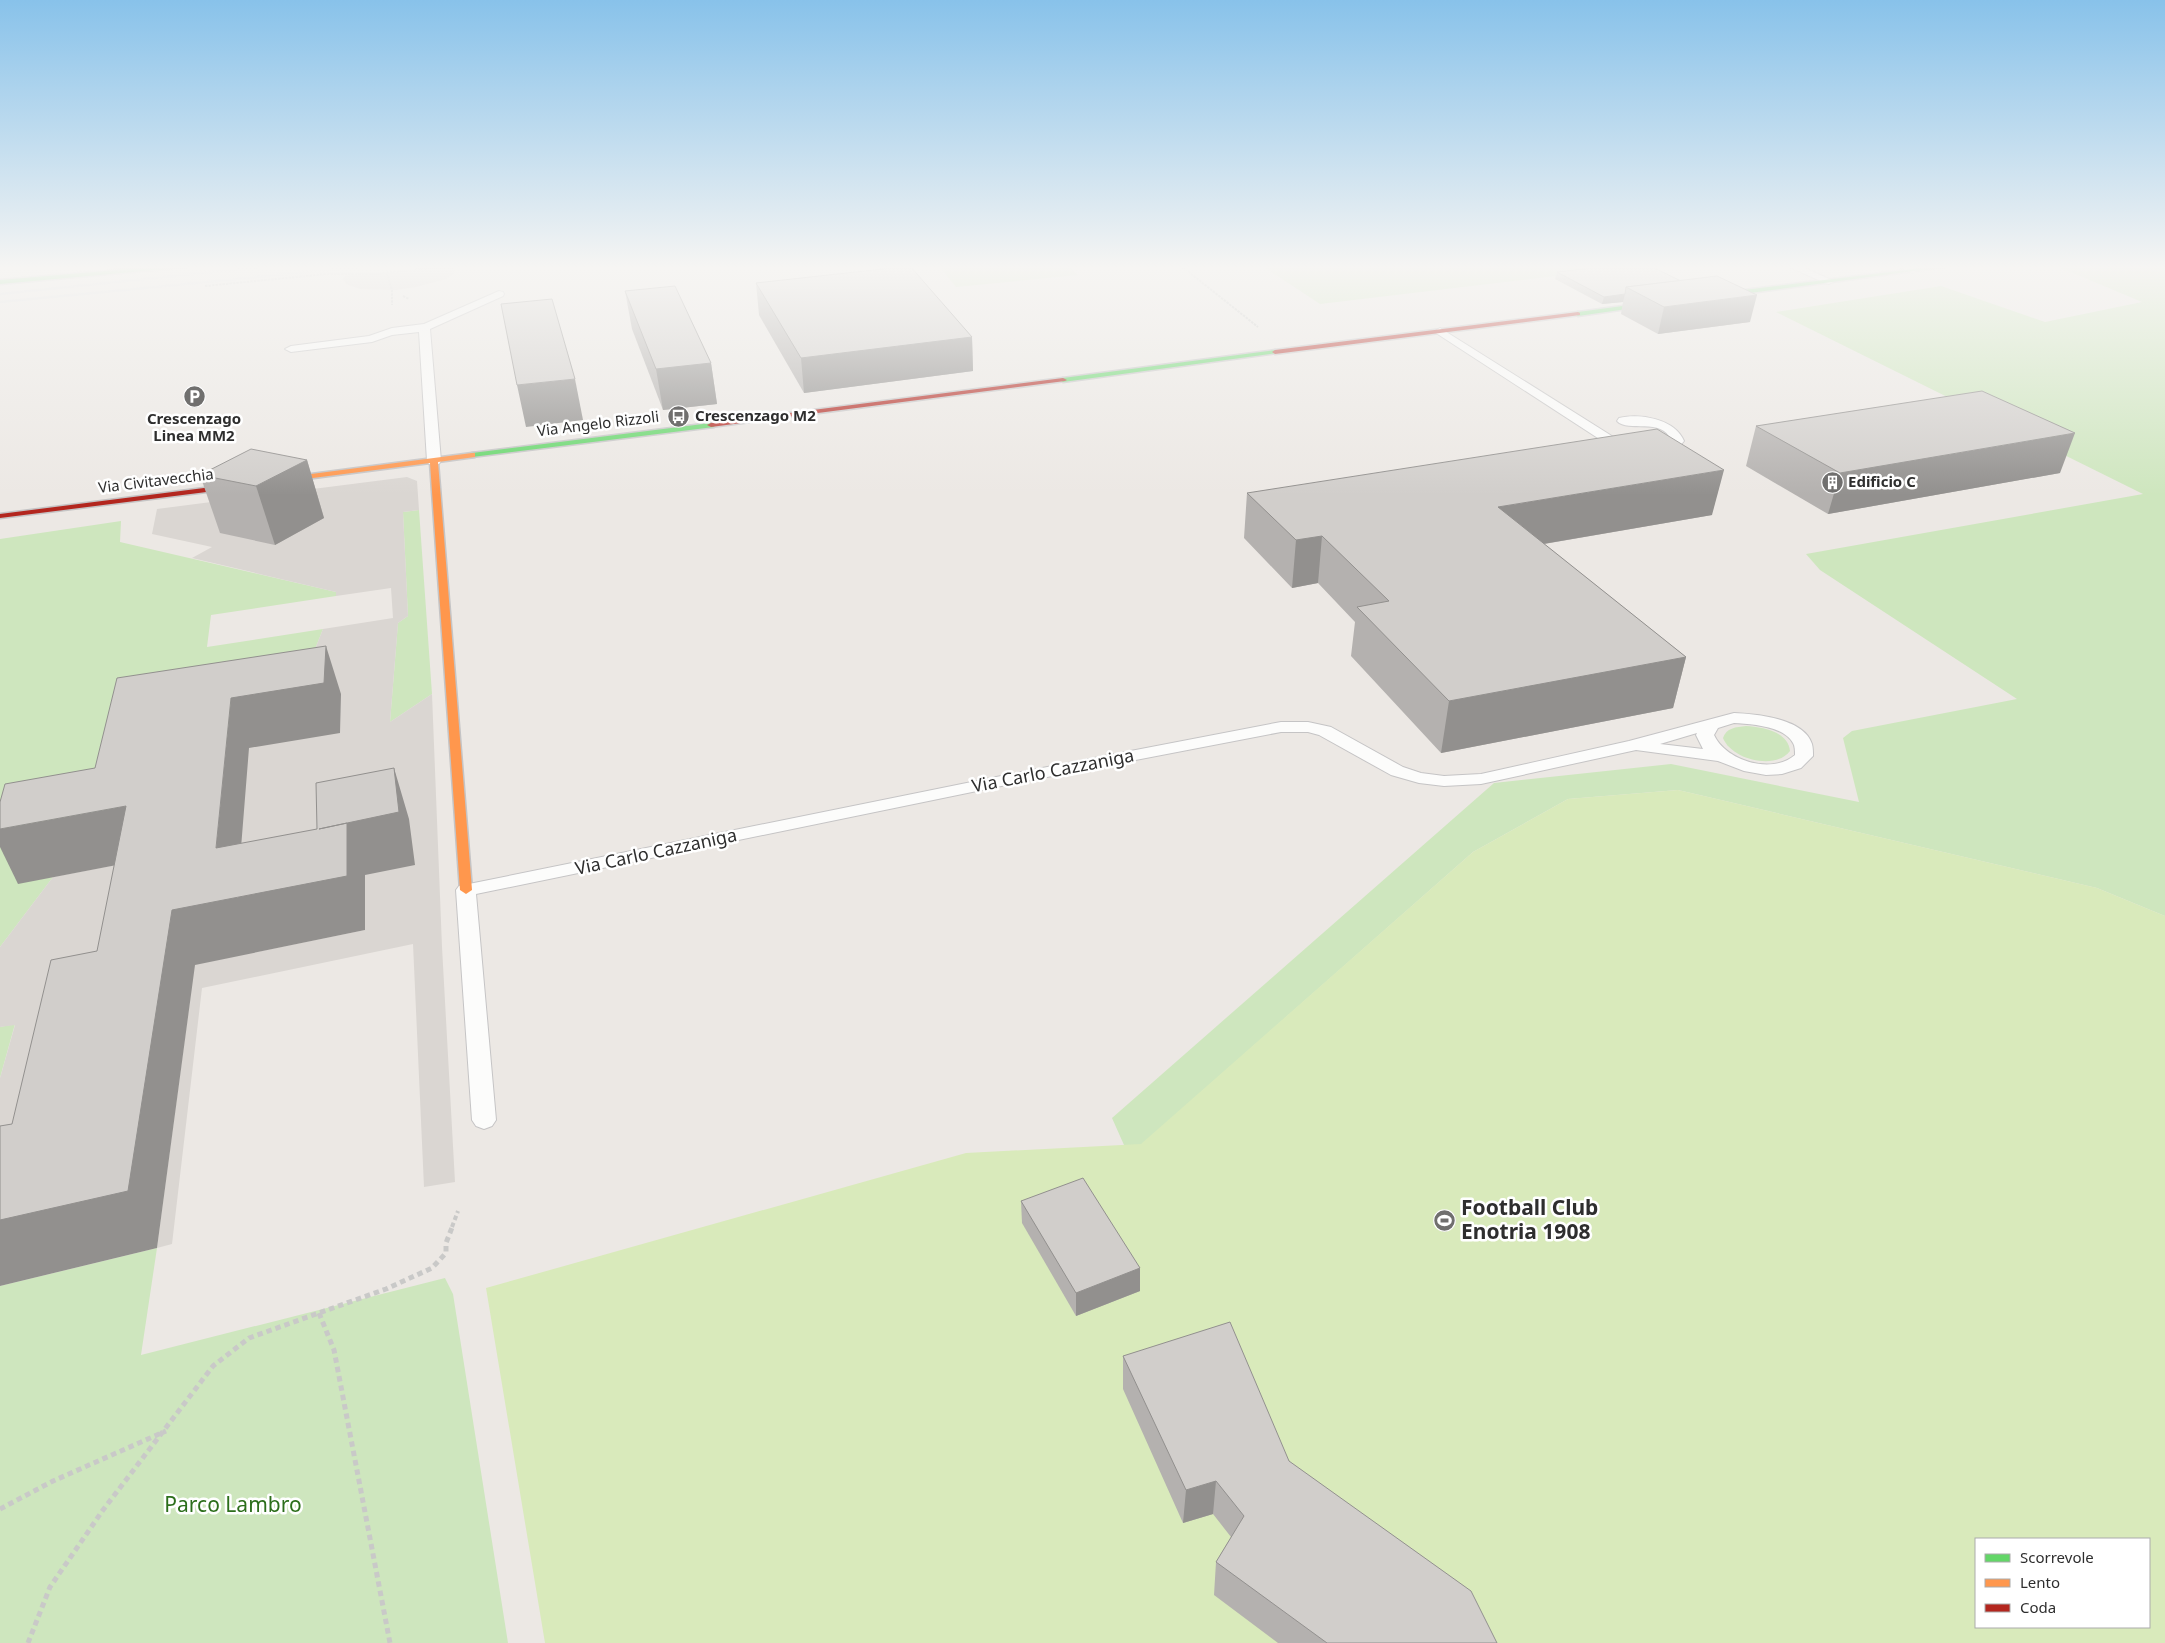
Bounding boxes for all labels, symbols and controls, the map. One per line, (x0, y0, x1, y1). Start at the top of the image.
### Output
parking icon: Crescenzago Linea MM2 (182, 384, 206, 408)
bus stop icon: Crescenzago M2 (667, 404, 691, 428)
place label: Crescenzago M2 (695, 405, 816, 425)
street label: Via Angelo Rizzoli (536, 406, 660, 440)
place label: Crescenzago Linea MM2 (147, 408, 241, 445)
street label: Via Civitavecchia (97, 463, 215, 497)
building icon: Edificio C (1820, 470, 1844, 494)
place label: Edificio C (1848, 471, 1916, 491)
street label: Via Carlo Cazzaniga (970, 743, 1136, 798)
street label: Via Carlo Cazzaniga (573, 822, 739, 880)
place label: Football Club Enotria 1908 (1461, 1193, 1598, 1245)
sports icon: Football Club Enotria 1908 (1433, 1208, 1457, 1232)
park label: Parco Lambro (164, 1490, 302, 1518)
legend (1975, 1538, 2150, 1628)
text: Scorrevole (2020, 1547, 2094, 1567)
text: Lento (2020, 1572, 2060, 1592)
text: Coda (2020, 1597, 2056, 1617)

